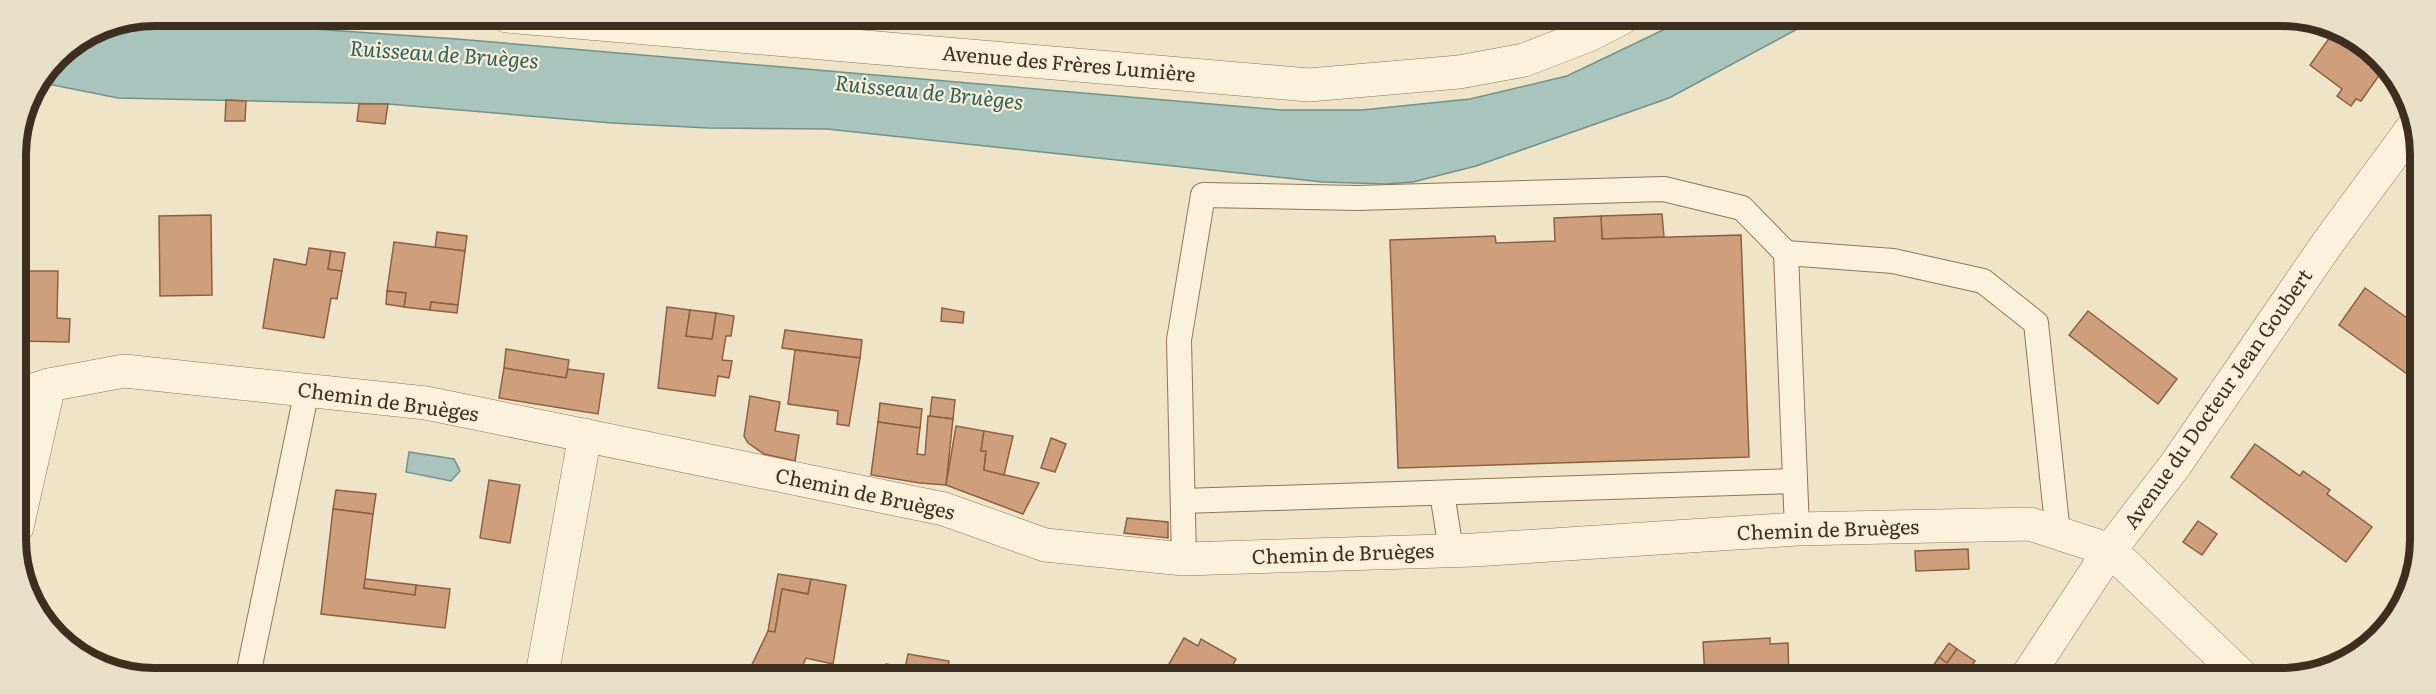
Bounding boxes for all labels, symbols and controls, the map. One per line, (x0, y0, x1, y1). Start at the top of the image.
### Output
water label: Ruisseau de Bruèges (349, 30, 540, 75)
street label: Avenue des Frères Lumière (941, 36, 1197, 88)
water label: Ruisseau de Bruèges (833, 65, 1025, 116)
street label: Avenue du Docteur Jean Goubert (2115, 262, 2318, 534)
street label: Chemin de Bruèges (296, 372, 481, 428)
street label: Chemin de Bruèges (773, 458, 958, 526)
street label: Chemin de Bruèges (1736, 510, 1920, 546)
street label: Chemin de Bruèges (1251, 534, 1435, 570)

